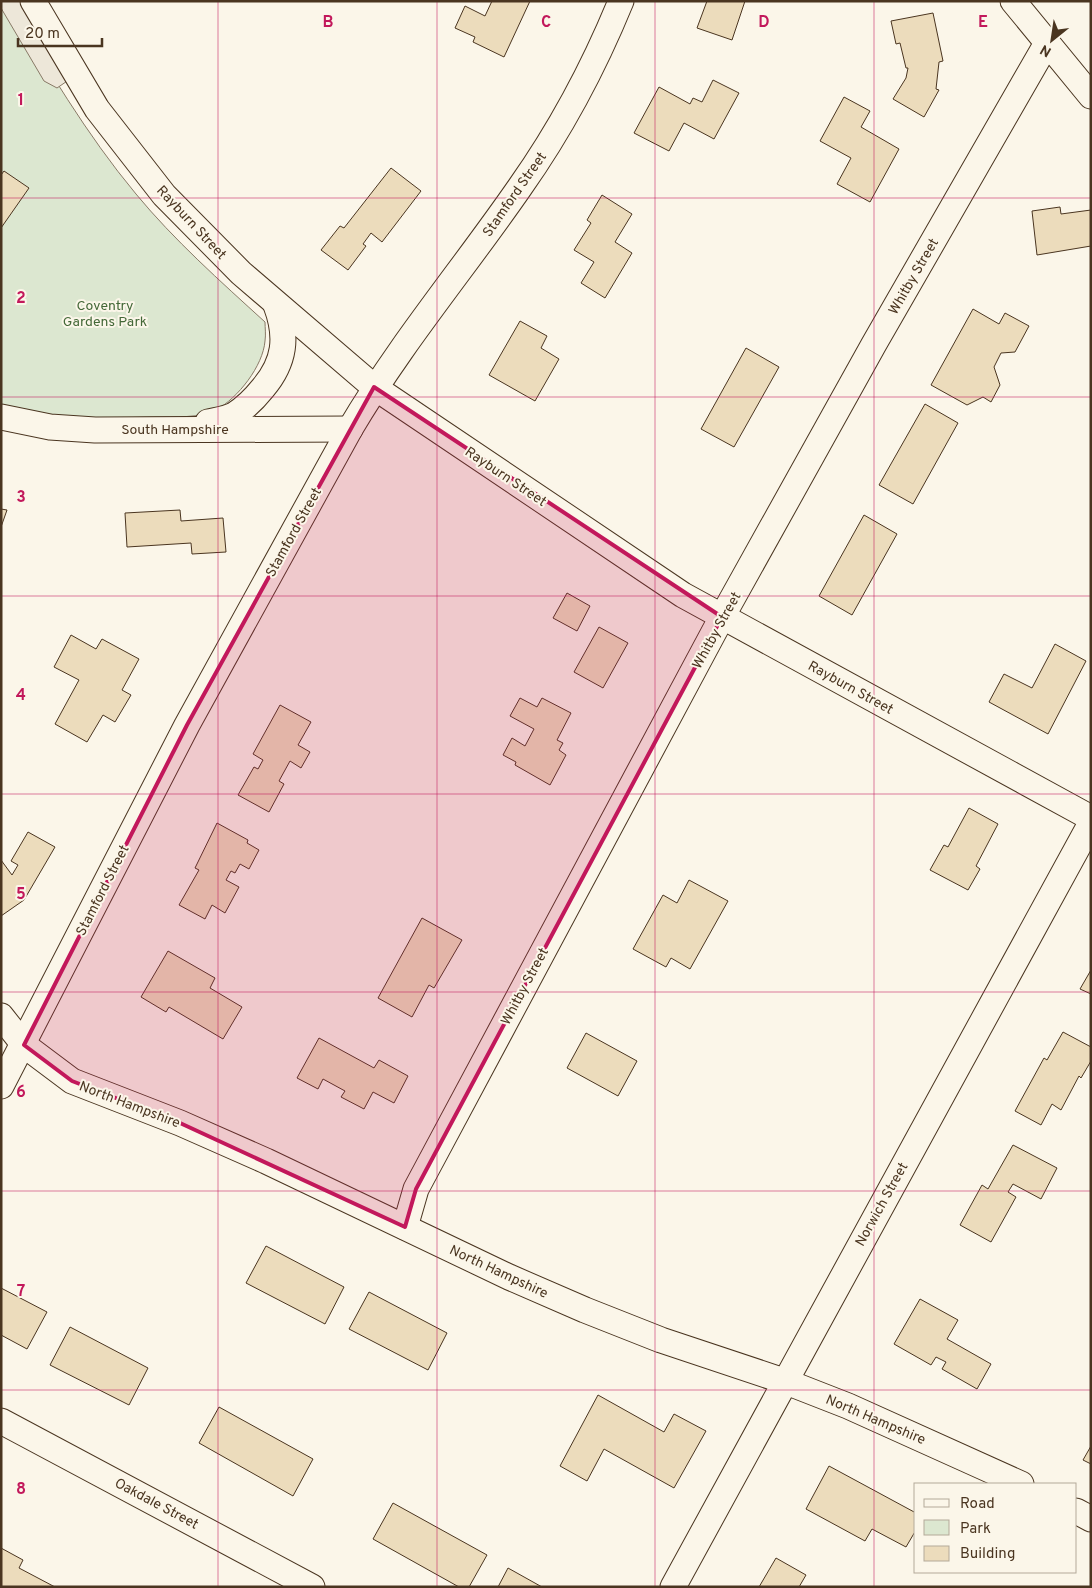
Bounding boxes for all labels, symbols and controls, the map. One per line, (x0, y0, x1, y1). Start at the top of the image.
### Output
text: B (322, 13, 334, 33)
text: C (541, 13, 551, 33)
text: D (758, 13, 770, 33)
text: E (978, 13, 988, 33)
scale bar (18, 15, 101, 47)
north arrow (1027, 15, 1077, 65)
text: 20 m (25, 25, 60, 44)
text: N (1038, 40, 1055, 60)
text: 1 (18, 91, 24, 111)
street label: Stamford Street (480, 149, 551, 241)
street label: Rayburn Street (152, 183, 229, 264)
street label: Whitby Street (886, 236, 943, 318)
text: 2 (16, 289, 26, 309)
park label: Coventry Gardens Park (63, 298, 147, 331)
street label: South Hampshire (121, 422, 229, 439)
street label: Rayburn Street (461, 444, 549, 511)
street label: Stamford Street (263, 485, 326, 580)
text: 3 (16, 488, 26, 508)
street label: Whitby Street (689, 589, 745, 672)
street label: Rayburn Street (805, 658, 896, 719)
text: 4 (16, 686, 26, 706)
street label: Stamford Street (73, 842, 134, 939)
text: 5 (16, 885, 26, 905)
street label: Whitby Street (498, 945, 553, 1028)
street label: North Hampshire (77, 1078, 182, 1132)
text: 6 (16, 1083, 26, 1103)
street label: Norwich Street (852, 1160, 912, 1250)
street label: North Hampshire (446, 1242, 550, 1303)
text: 7 (17, 1282, 25, 1302)
street label: North Hampshire (823, 1392, 928, 1449)
street label: Oakdale Street (111, 1475, 201, 1534)
text: 8 (16, 1480, 26, 1500)
legend (914, 1483, 1077, 1573)
text: Road (960, 1495, 995, 1514)
text: Park (960, 1520, 991, 1539)
text: Building (960, 1545, 1015, 1564)

